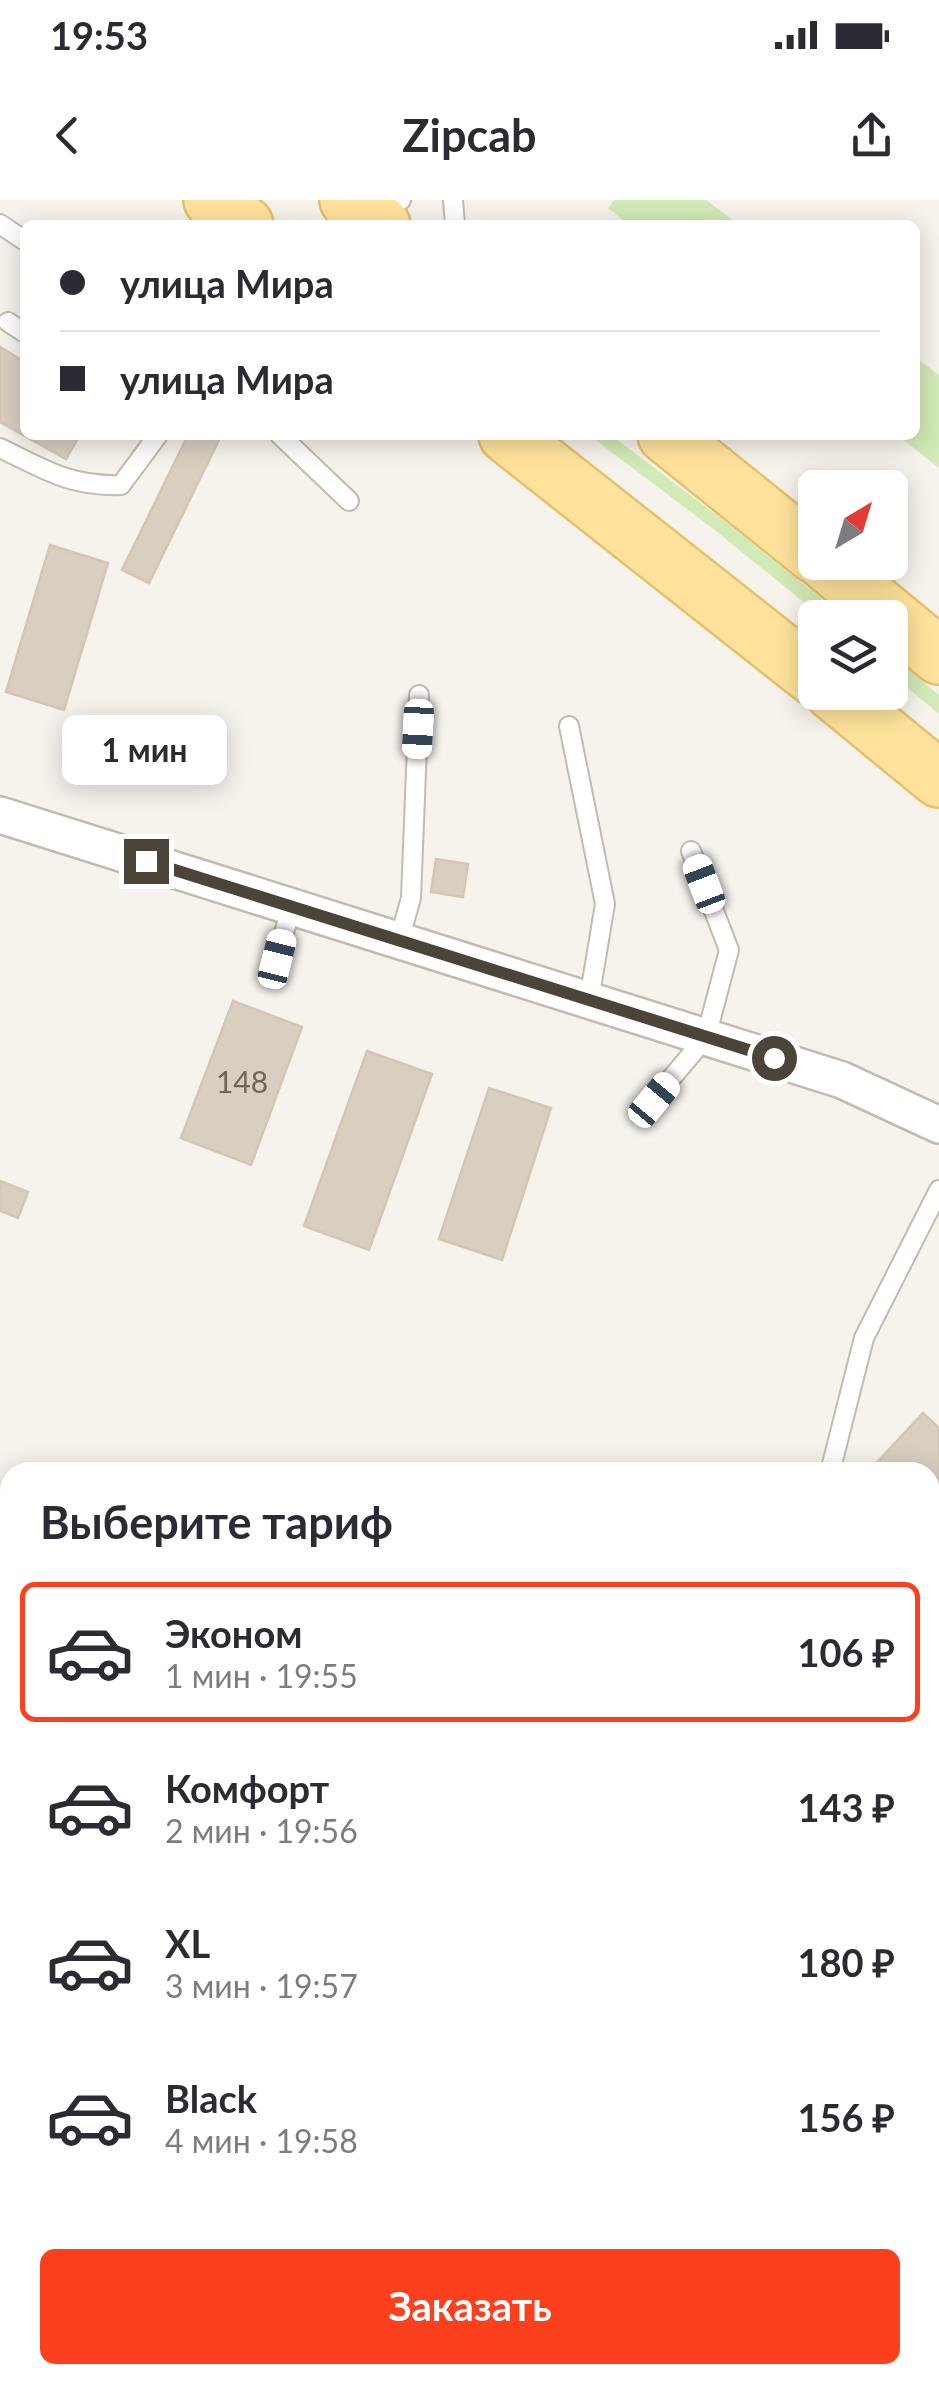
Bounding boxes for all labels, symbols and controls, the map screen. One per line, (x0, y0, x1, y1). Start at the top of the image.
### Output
text: 19:53 (50, 12, 148, 58)
icon: back (40, 108, 95, 163)
text: Zipcab (402, 108, 537, 162)
icon: share (844, 108, 899, 163)
text: улица Мира (120, 260, 334, 306)
text: улица Мира (120, 356, 334, 402)
north arrow (798, 470, 908, 580)
map controls (798, 470, 908, 710)
button: layers (798, 600, 908, 710)
car (401, 698, 435, 760)
callout: 1 мин (64, 716, 228, 786)
text: 1 мин (101, 730, 188, 769)
route end (124, 839, 169, 884)
car (679, 851, 729, 917)
car (255, 926, 299, 992)
route start (752, 1036, 797, 1081)
house number: 148 (216, 1063, 268, 1099)
car (623, 1067, 685, 1133)
text: Выберите тариф (40, 1495, 393, 1549)
icon: car (45, 1607, 135, 1697)
text: Эконом (165, 1610, 303, 1656)
text: 106 ₽ (798, 1629, 895, 1675)
text: 1 мин · 19:55 (165, 1656, 358, 1695)
icon: car (45, 1762, 135, 1852)
text: Комфорт (165, 1765, 329, 1811)
text: 143 ₽ (798, 1784, 895, 1830)
text: 2 мин · 19:56 (165, 1811, 358, 1850)
icon: car (45, 1917, 135, 2007)
text: XL (165, 1920, 210, 1966)
text: 180 ₽ (798, 1939, 895, 1985)
text: 3 мин · 19:57 (165, 1966, 358, 2005)
icon: car (45, 2072, 135, 2162)
text: Black (165, 2075, 257, 2121)
text: 156 ₽ (798, 2094, 895, 2140)
text: 4 мин · 19:58 (165, 2121, 358, 2160)
button: Заказать (40, 2249, 900, 2364)

